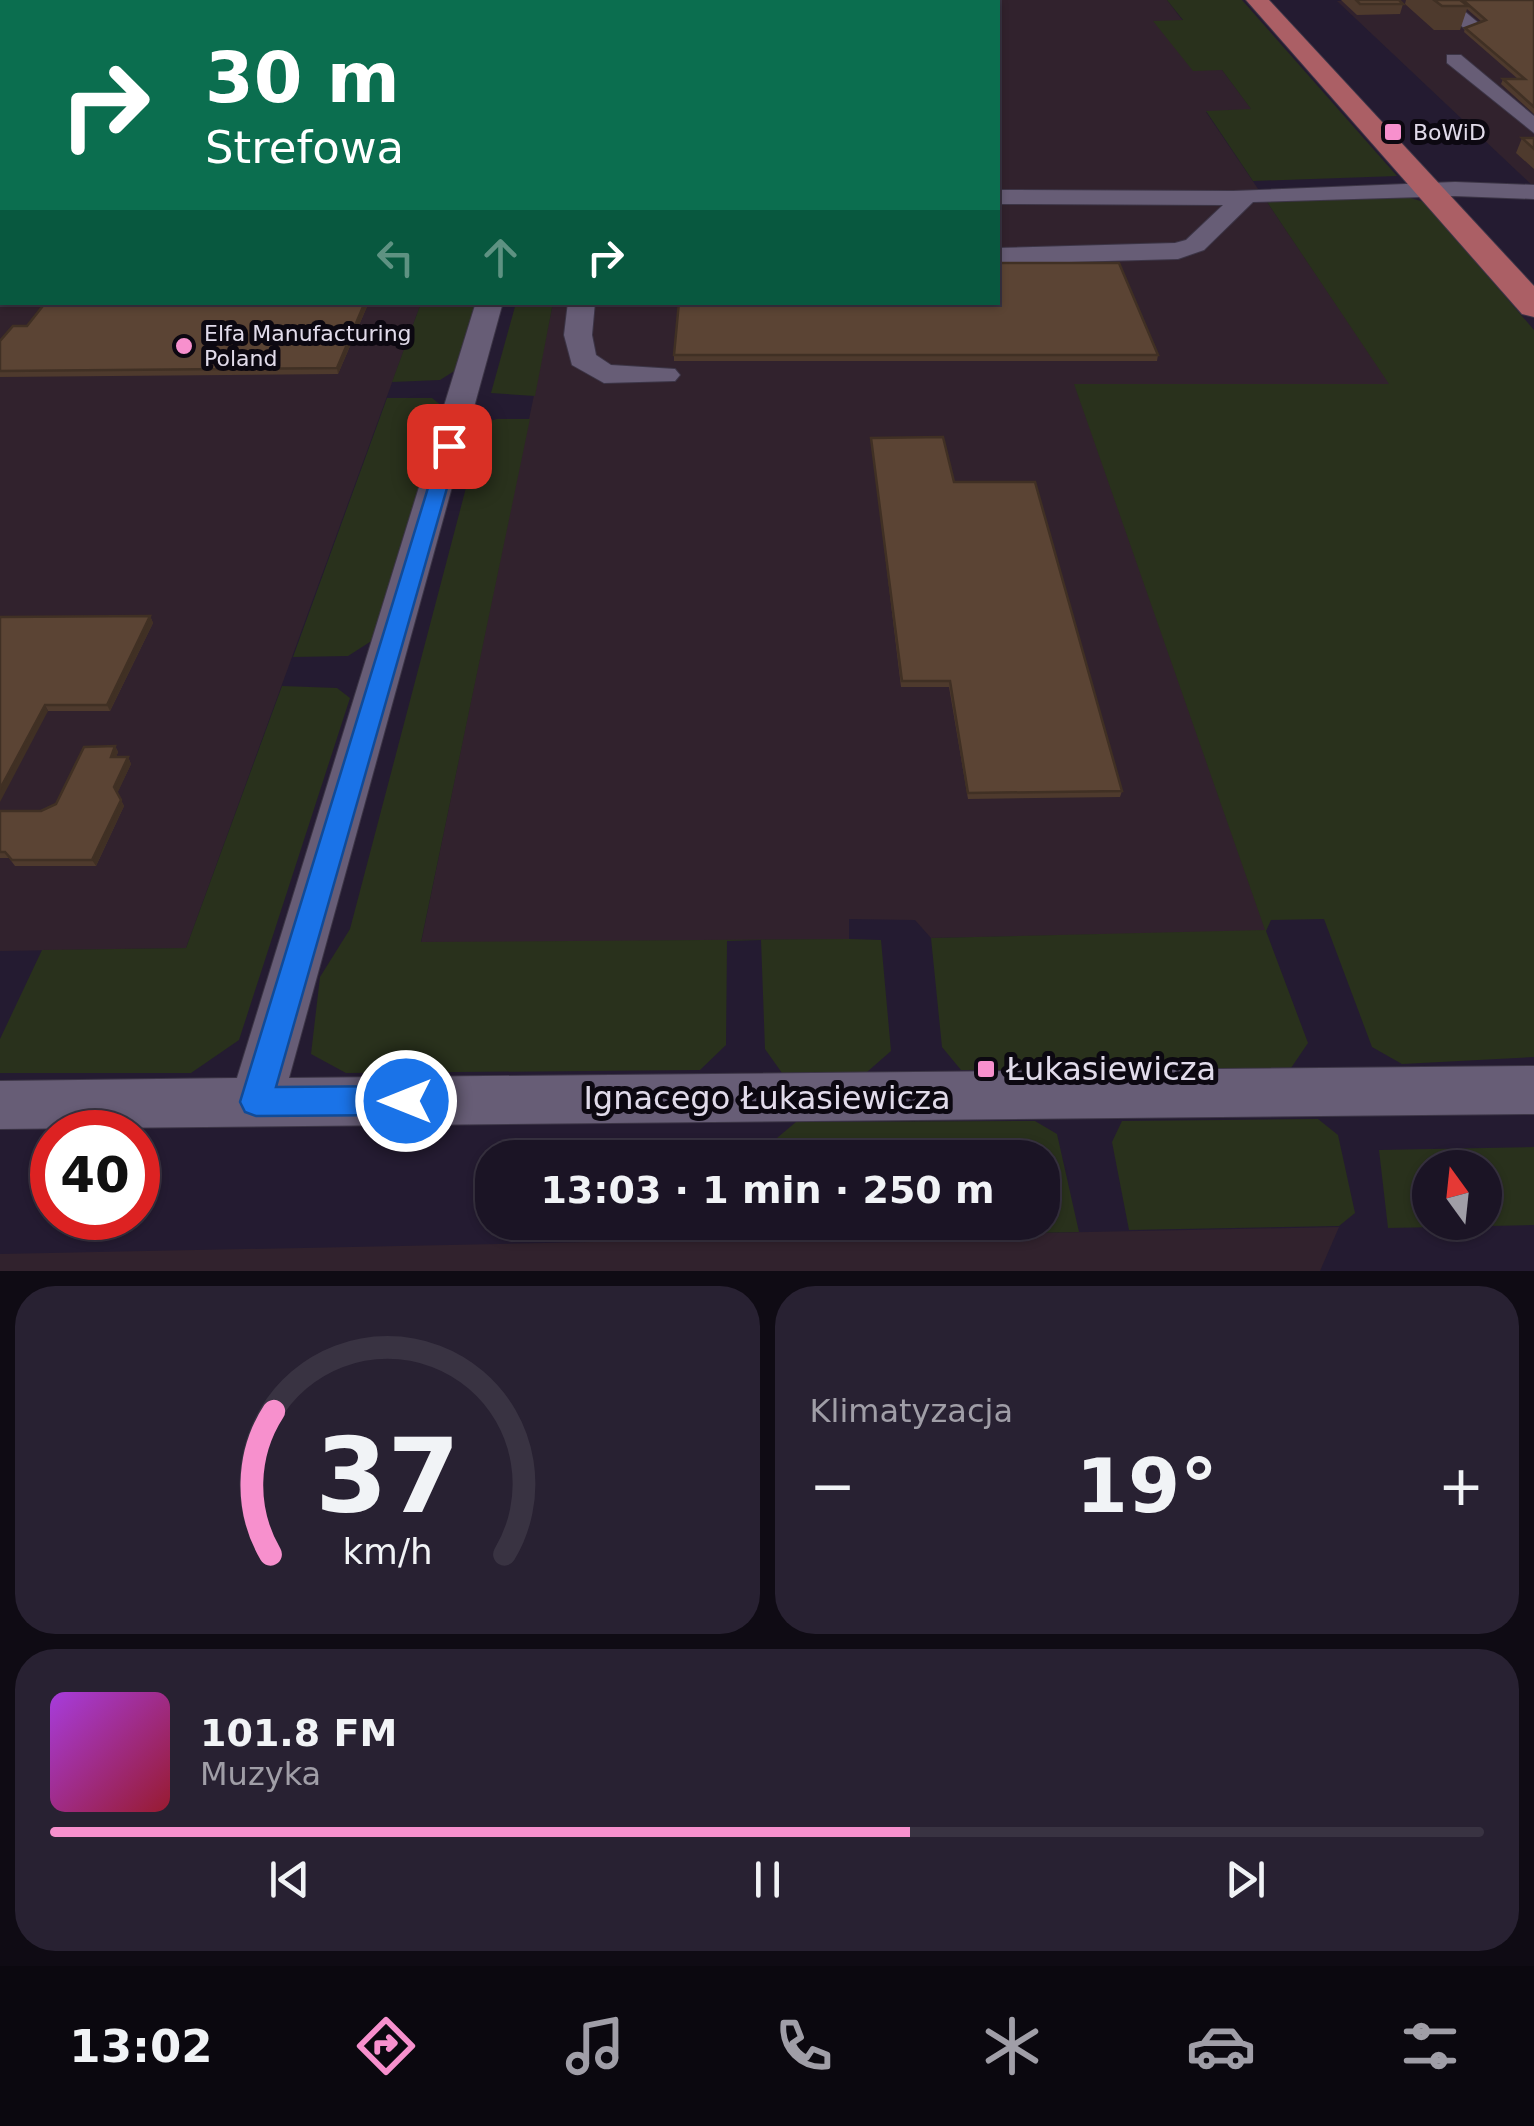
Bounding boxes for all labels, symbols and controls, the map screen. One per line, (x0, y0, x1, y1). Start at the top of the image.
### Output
text: 30 m (205, 37, 400, 119)
icon: right (40, 40, 170, 170)
place label: BoWiD (1413, 120, 1486, 145)
text: Strefowa (205, 121, 404, 174)
marker: BoWiD (1382, 121, 1404, 143)
icon: left (368, 230, 423, 285)
icon: ahead (473, 230, 528, 285)
icon: right (578, 230, 633, 285)
place label: Elfa Manufacturing Poland (204, 321, 412, 371)
marker: Elfa Manufacturing Poland (173, 335, 195, 357)
pin (407, 404, 492, 489)
icon: arrive (422, 419, 477, 474)
position arrow (354, 1049, 458, 1153)
place label: Łukasiewicza (1005, 1050, 1216, 1088)
marker: Łukasiewicza (975, 1058, 997, 1080)
street label: Ignacego Łukasiewicza (583, 1079, 951, 1117)
speed limit sign: 40 (30, 1110, 160, 1240)
north arrow (1412, 1150, 1502, 1240)
map controls (1412, 1150, 1502, 1240)
text: 13:03 · 1 min · 250 m (540, 1168, 995, 1212)
text: Klimatyzacja (810, 1392, 1013, 1430)
text: 37 (315, 1415, 460, 1537)
text: 19° (1076, 1442, 1218, 1530)
text: − (810, 1454, 856, 1518)
text: + (1438, 1454, 1484, 1518)
text: km/h (342, 1531, 432, 1572)
text: 101.8 FM (200, 1711, 397, 1755)
text: Muzyka (200, 1755, 321, 1793)
icon: previous (262, 1852, 317, 1907)
icon: pause (740, 1852, 795, 1907)
icon: next (1218, 1852, 1273, 1907)
icon: directions (351, 2011, 421, 2081)
icon: music (560, 2011, 630, 2081)
icon: phone (769, 2011, 839, 2081)
icon: climate (977, 2011, 1047, 2081)
icon: car (1186, 2011, 1256, 2081)
icon: filters (1395, 2011, 1465, 2081)
text: 13:02 (69, 2020, 213, 2073)

